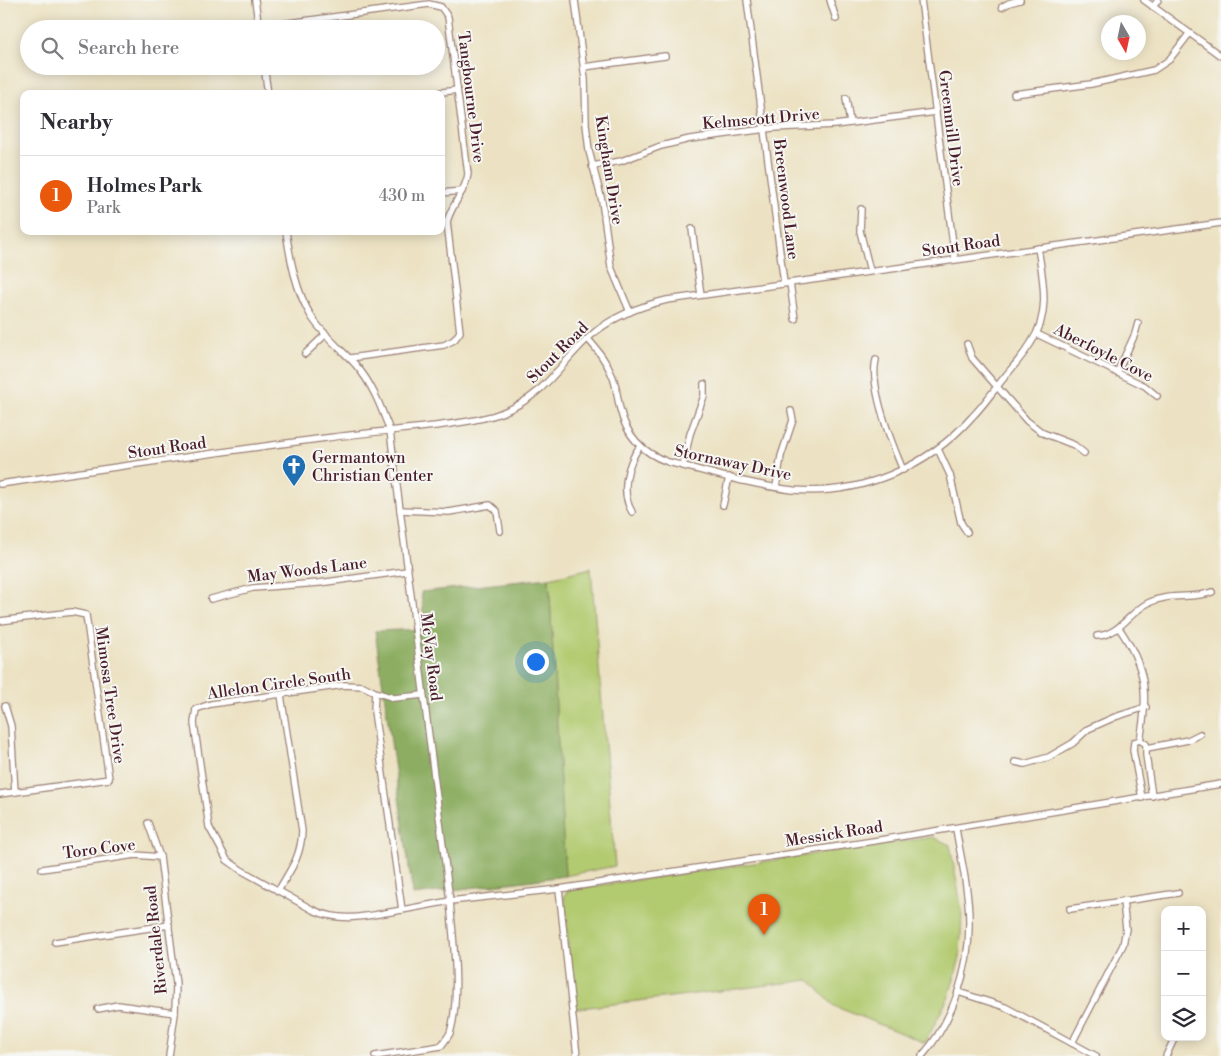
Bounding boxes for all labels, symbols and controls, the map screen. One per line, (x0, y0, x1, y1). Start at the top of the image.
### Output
north arrow (1101, 15, 1146, 60)
search box (20, 20, 445, 75)
street label: Tangbourne Drive (453, 30, 489, 164)
icon: search (38, 34, 66, 62)
text: Search here (78, 36, 179, 60)
street label: Greenmill Drive (934, 69, 968, 187)
street label: Kelmscott Drive (702, 104, 821, 134)
text: Nearby (40, 110, 113, 136)
street label: Kingham Drive (590, 114, 628, 226)
street label: Breenwood Lane (769, 137, 803, 261)
text: Holmes Park (87, 174, 203, 198)
text: 1 (52, 186, 60, 206)
text: 430 m (379, 186, 425, 206)
text: Park (87, 198, 120, 218)
street label: Stout Road (921, 231, 1002, 261)
street label: Stout Road (523, 318, 593, 388)
street label: Aberfoyle Cove (1050, 319, 1157, 386)
street label: Stout Road (127, 433, 208, 463)
street label: Stornaway Drive (672, 441, 793, 485)
place label: Germantown Christian Center (312, 448, 433, 486)
church icon: Germantown Christian Center (281, 453, 307, 487)
street label: May Woods Lane (246, 553, 368, 587)
street label: McVay Road (416, 612, 446, 702)
street label: Mimosa Tree Drive (90, 625, 130, 765)
your location (523, 649, 549, 675)
street label: Allelon Circle South (205, 664, 353, 704)
street label: Messick Road (784, 816, 884, 852)
street label: Toro Cove (62, 835, 137, 863)
street label: Riverdale Road (140, 884, 172, 995)
pin: 1 (748, 894, 780, 935)
map controls (1161, 906, 1206, 1041)
button: + (1161, 906, 1206, 951)
button: − (1161, 951, 1206, 996)
button: layers (1161, 996, 1206, 1041)

